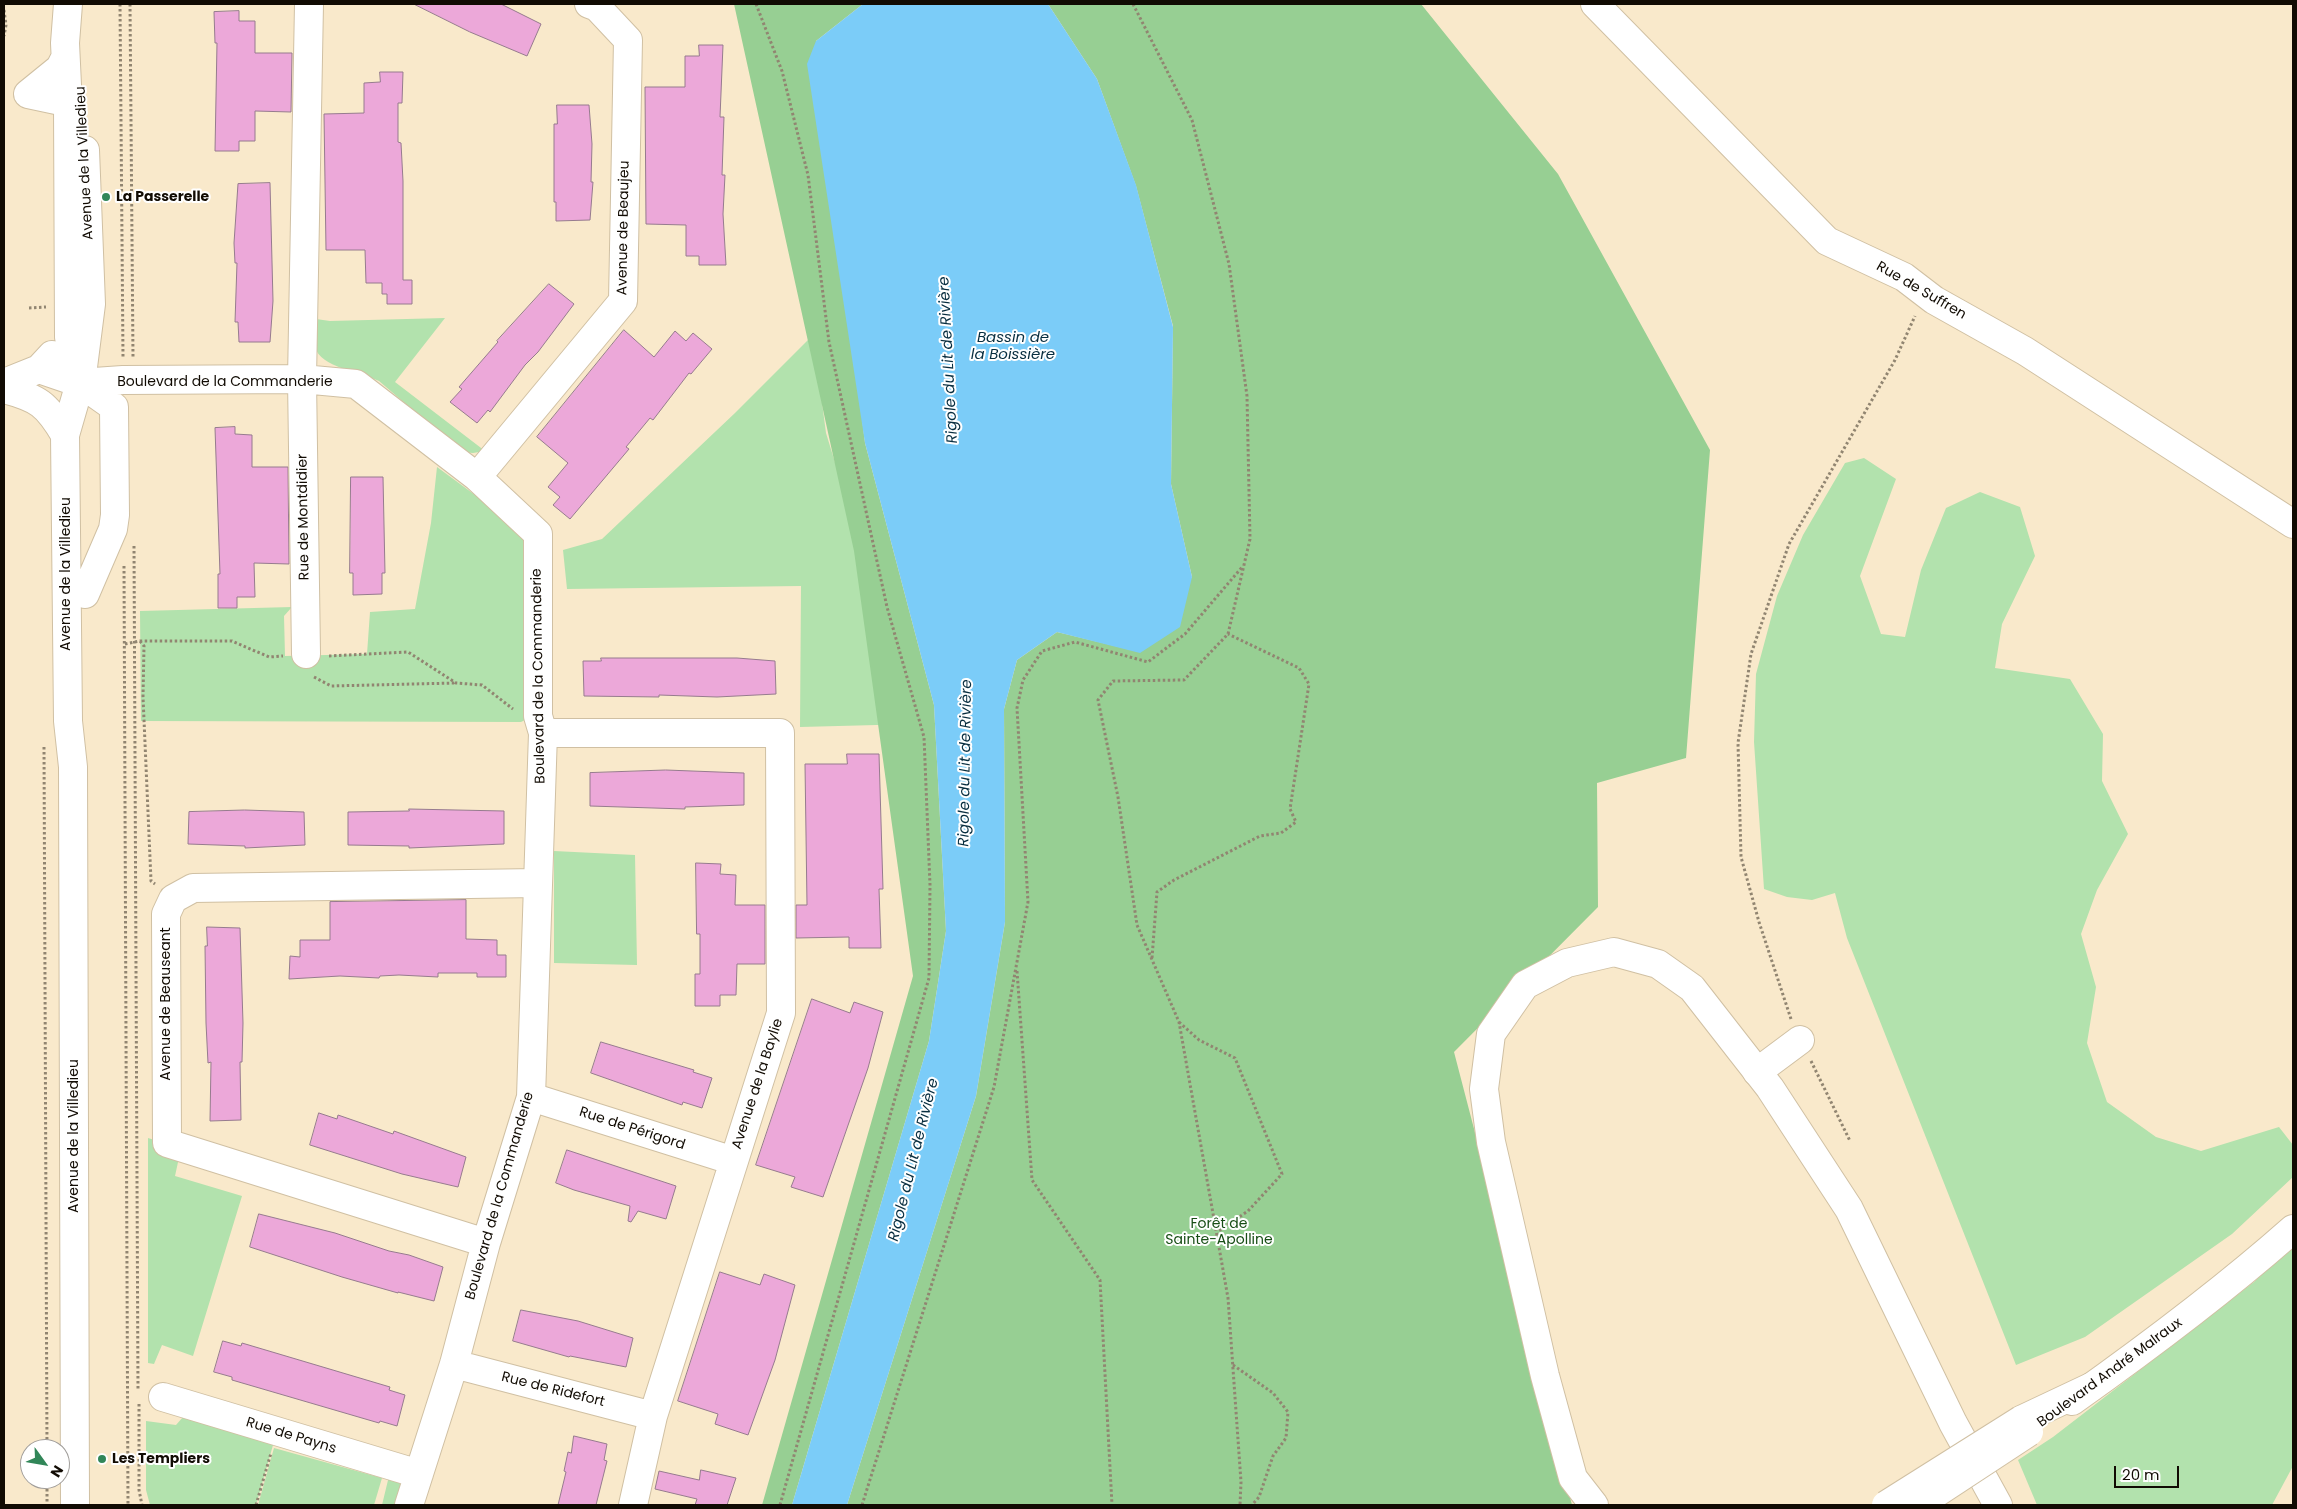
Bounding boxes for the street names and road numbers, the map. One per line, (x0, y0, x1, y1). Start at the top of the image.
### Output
street label: Avenue de la Villedieu (73, 86, 97, 240)
street label: Avenue de Beaujeu (614, 160, 634, 296)
street label: Rue de Suffren (1873, 258, 1969, 324)
street label: Boulevard de la Commanderie (117, 374, 333, 390)
street label: Rue de Montdidier (294, 454, 314, 580)
street label: Avenue de la Villedieu (58, 497, 74, 651)
street label: Boulevard de la Commanderie (529, 568, 549, 784)
street label: Avenue de Beauseant (158, 927, 174, 1081)
street label: Avenue de la Baylie (729, 1017, 787, 1151)
street label: Avenue de la Villedieu (66, 1059, 82, 1213)
street label: Boulevard de la Commanderie (462, 1090, 538, 1302)
street label: Rue de Périgord (577, 1104, 687, 1154)
street label: Boulevard André Malraux (2034, 1315, 2186, 1431)
street label: Rue de Ridefort (500, 1369, 606, 1411)
street label: Rue de Payns (244, 1414, 338, 1458)

